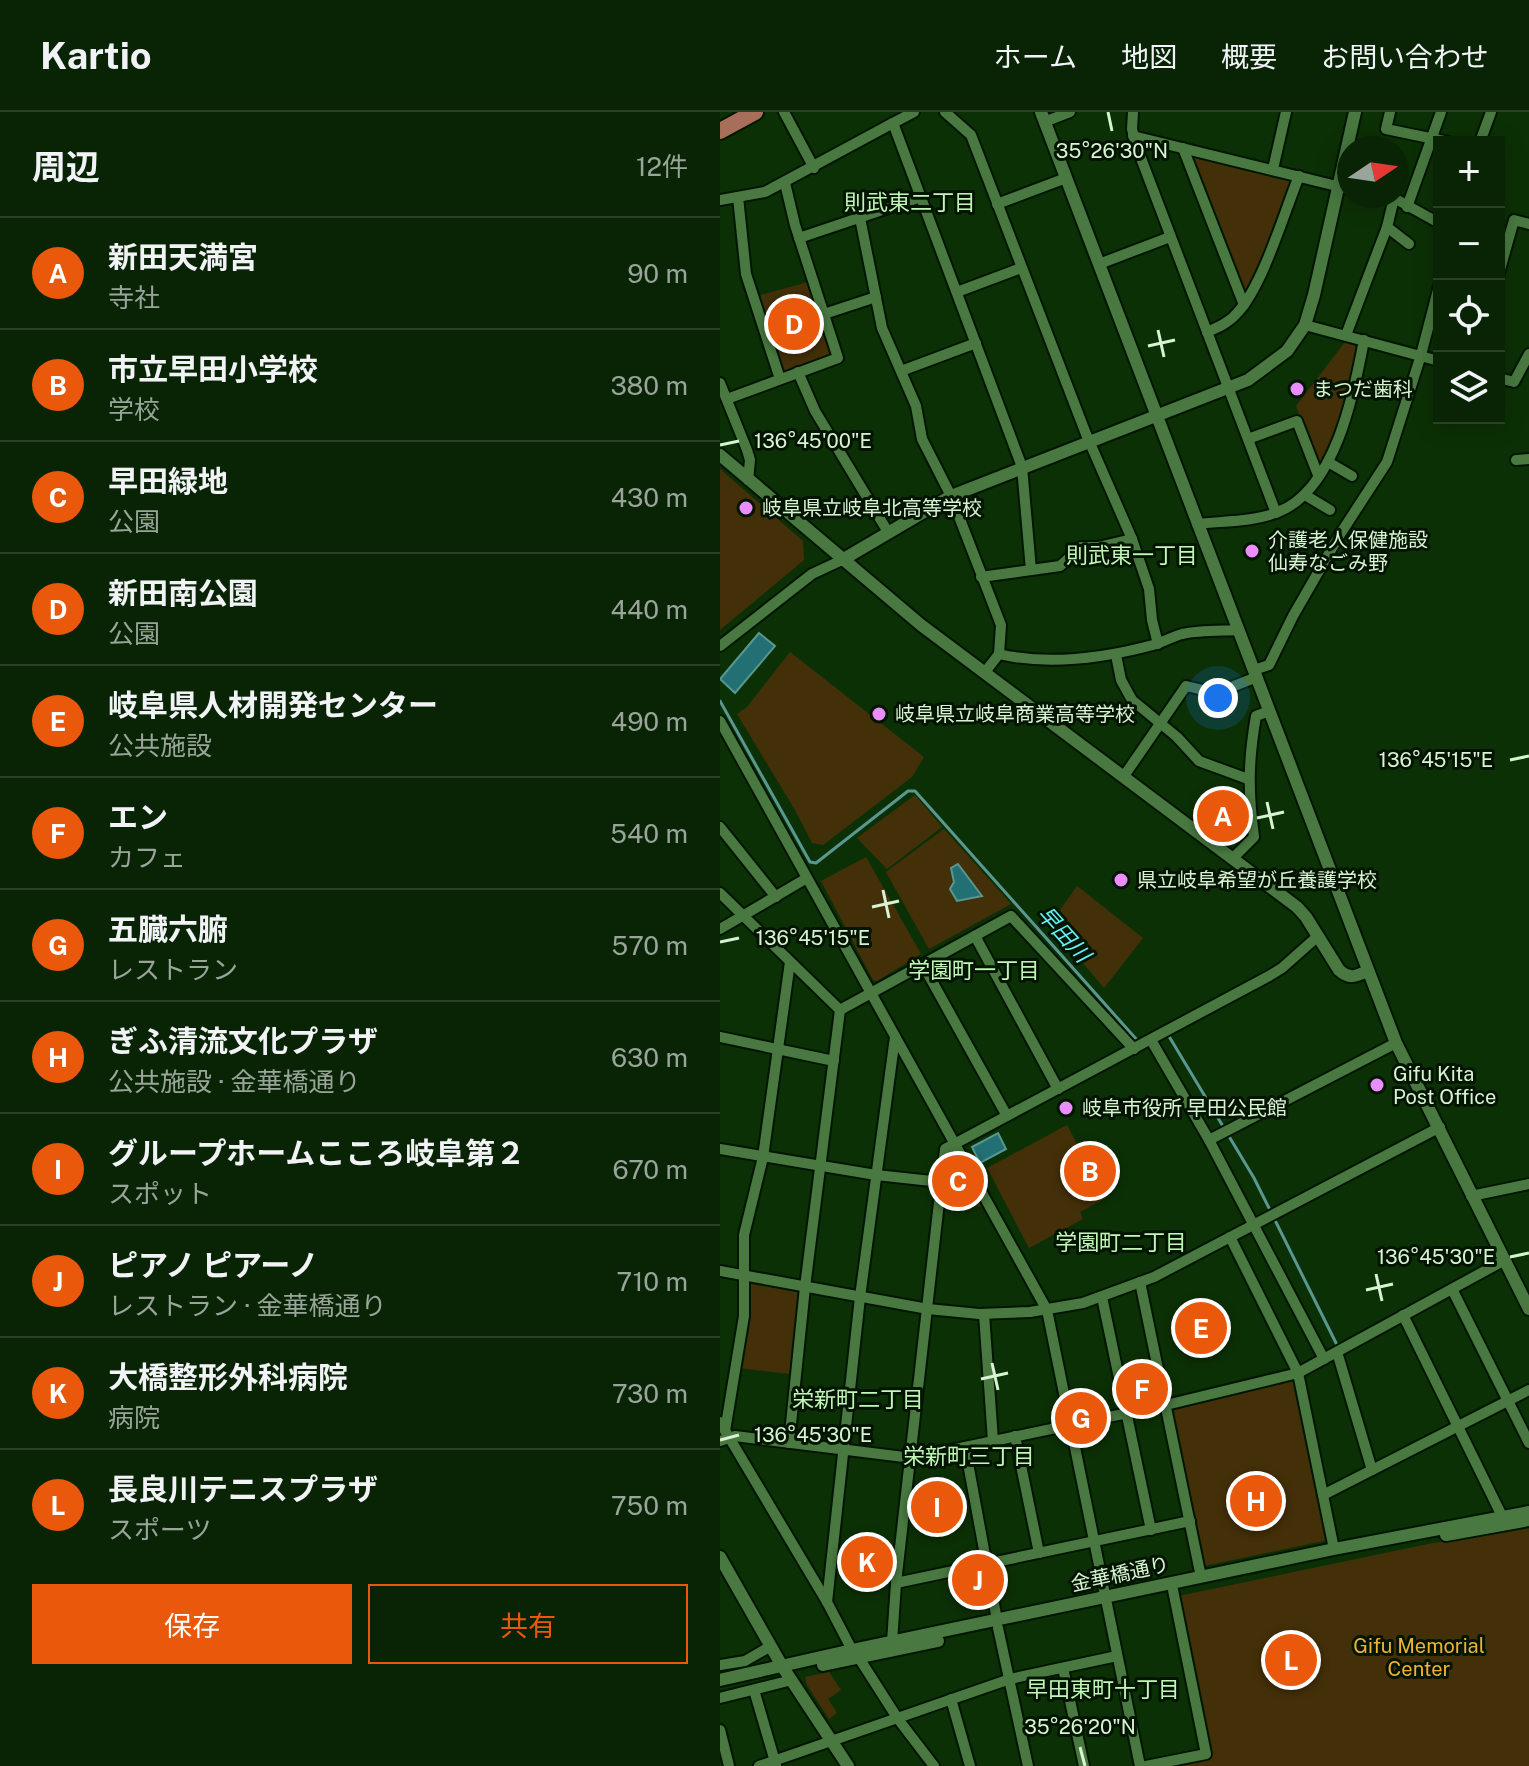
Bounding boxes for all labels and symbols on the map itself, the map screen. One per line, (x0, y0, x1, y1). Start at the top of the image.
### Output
north arrow (1337, 136, 1409, 208)
text: 35°26'30"N (1056, 139, 1168, 163)
district label: 則武東二丁目 (844, 189, 976, 215)
pin: D (768, 294, 820, 354)
place label: まつだ歯科 (1313, 377, 1413, 401)
marker: まつだ歯科 (1288, 380, 1306, 398)
text: 136°45'00"E (754, 429, 872, 453)
place label: 岐阜県立岐阜北高等学校 (762, 496, 982, 520)
marker: 岐阜県立岐阜北高等学校 (737, 499, 755, 517)
place label: 介護老人保健施設 仙寿なごみ野 (1268, 528, 1428, 575)
district label: 則武東一丁目 (1066, 542, 1198, 568)
marker: 介護老人保健施設 仙寿なごみ野 (1243, 542, 1261, 560)
your location (1198, 678, 1238, 718)
place label: 岐阜県立岐阜商業高等学校 (895, 702, 1135, 726)
marker: 岐阜県立岐阜商業高等学校 (870, 705, 888, 723)
text: 136°45'15"E (1379, 748, 1493, 772)
pin: A (1197, 786, 1249, 846)
place label: 県立岐阜希望が丘養護学校 (1137, 868, 1377, 892)
marker: 県立岐阜希望が丘養護学校 (1112, 871, 1130, 889)
water label: 早田川 (1032, 901, 1097, 969)
text: 136°45'15"E (756, 926, 870, 950)
district label: 学園町一丁目 (908, 957, 1040, 983)
place label: Gifu Kita Post Office (1393, 1062, 1496, 1109)
marker: Gifu Kita Post Office (1368, 1076, 1386, 1094)
place label: 岐阜市役所 早田公民館 (1082, 1096, 1287, 1120)
marker: 岐阜市役所 早田公民館 (1057, 1099, 1075, 1117)
pin: B (1064, 1141, 1116, 1201)
pin: C (932, 1151, 984, 1211)
district label: 学園町二丁目 (1055, 1229, 1187, 1255)
text: 136°45'30"E (1377, 1245, 1495, 1269)
pin: E (1175, 1298, 1227, 1358)
pin: F (1116, 1359, 1168, 1419)
district label: 栄新町二丁目 (792, 1386, 924, 1412)
pin: G (1055, 1388, 1107, 1448)
text: 136°45'30"E (754, 1423, 872, 1447)
district label: 栄新町三丁目 (903, 1443, 1035, 1469)
pin: H (1230, 1471, 1282, 1531)
pin: I (911, 1477, 963, 1537)
pin: K (841, 1532, 893, 1592)
pin: J (952, 1550, 1004, 1610)
street label: 金華橋通り (1069, 1552, 1171, 1596)
pin: L (1265, 1630, 1317, 1690)
park label: Gifu Memorial Center (1353, 1634, 1485, 1681)
district label: 早田東町十丁目 (1026, 1676, 1180, 1702)
text: 35°26'20"N (1024, 1715, 1136, 1739)

